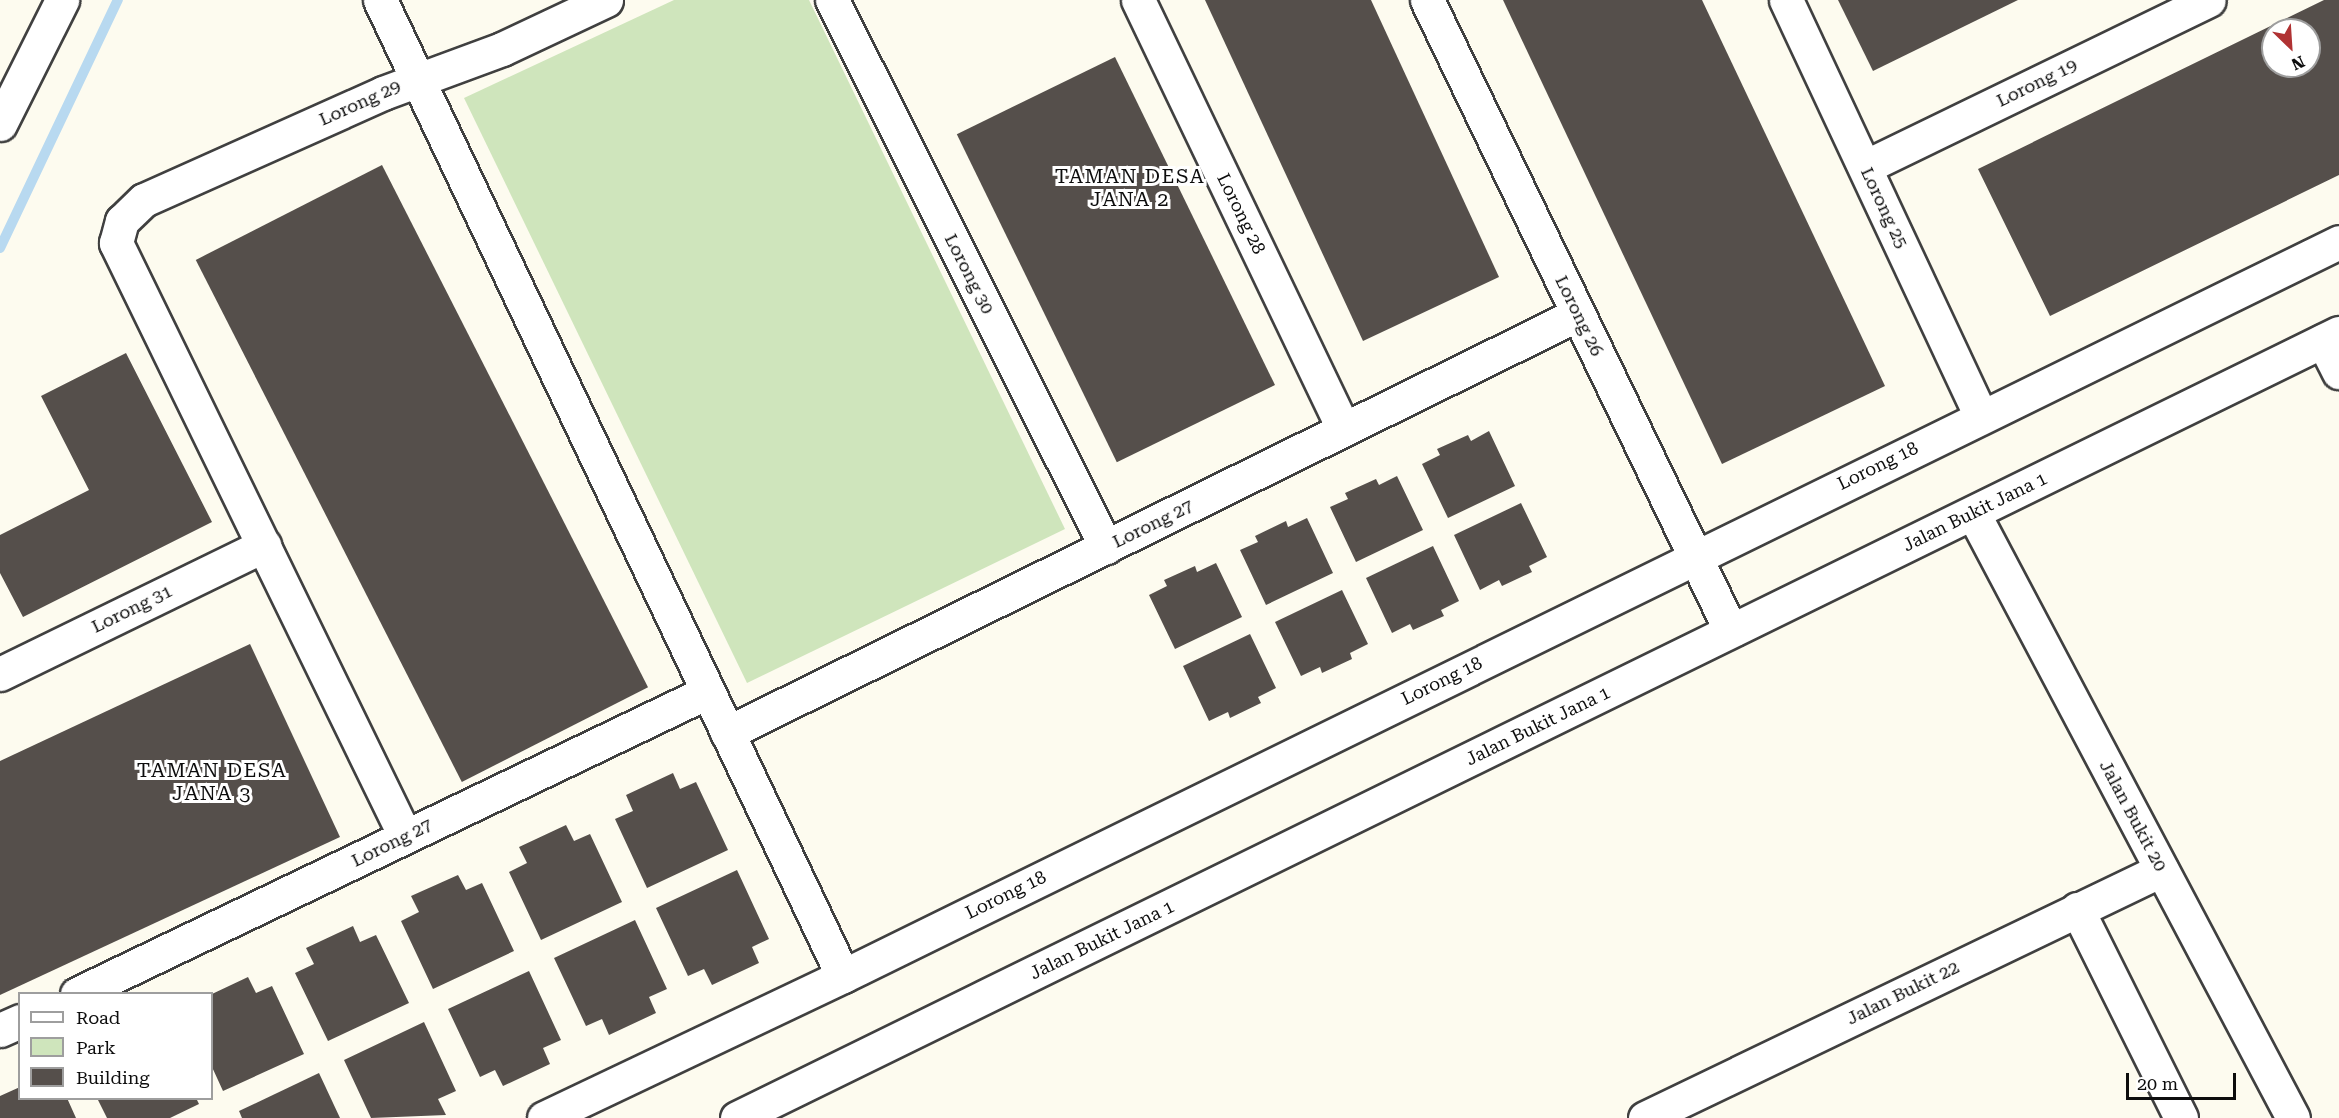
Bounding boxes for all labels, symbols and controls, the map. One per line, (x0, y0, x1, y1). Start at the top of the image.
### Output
north arrow (2261, 18, 2321, 78)
text: N (2288, 52, 2308, 74)
street label: Lorong 19 (1993, 54, 2081, 112)
street label: Lorong 29 (316, 75, 404, 131)
district label: TAMAN DESA JANA 2 (1055, 164, 1205, 211)
street label: Lorong 25 (1856, 164, 1912, 252)
street label: Lorong 28 (1212, 170, 1270, 258)
street label: Lorong 30 (940, 230, 998, 318)
street label: Lorong 26 (1550, 272, 1608, 360)
street label: Lorong 18 (1834, 437, 1922, 495)
street label: Jalan Bukit Jana 1 (1899, 468, 2051, 556)
street label: Lorong 27 (1109, 495, 1197, 553)
street label: Lorong 31 (88, 580, 176, 638)
street label: Lorong 18 (1398, 652, 1486, 710)
street label: Jalan Bukit Jana 1 (1462, 682, 1614, 770)
street label: Jalan Bukit 20 (2095, 757, 2171, 875)
district label: TAMAN DESA JANA 3 (137, 758, 287, 805)
street label: Lorong 27 (348, 814, 436, 872)
street label: Lorong 18 (962, 866, 1050, 924)
street label: Jalan Bukit Jana 1 (1026, 896, 1178, 984)
street label: Jalan Bukit 22 (1843, 956, 1963, 1030)
legend (18, 992, 213, 1100)
text: Road (76, 1007, 120, 1028)
text: Park (76, 1037, 116, 1058)
scale bar (2129, 1061, 2238, 1099)
text: Building (76, 1067, 150, 1088)
text: 20 m (2137, 1073, 2178, 1094)

